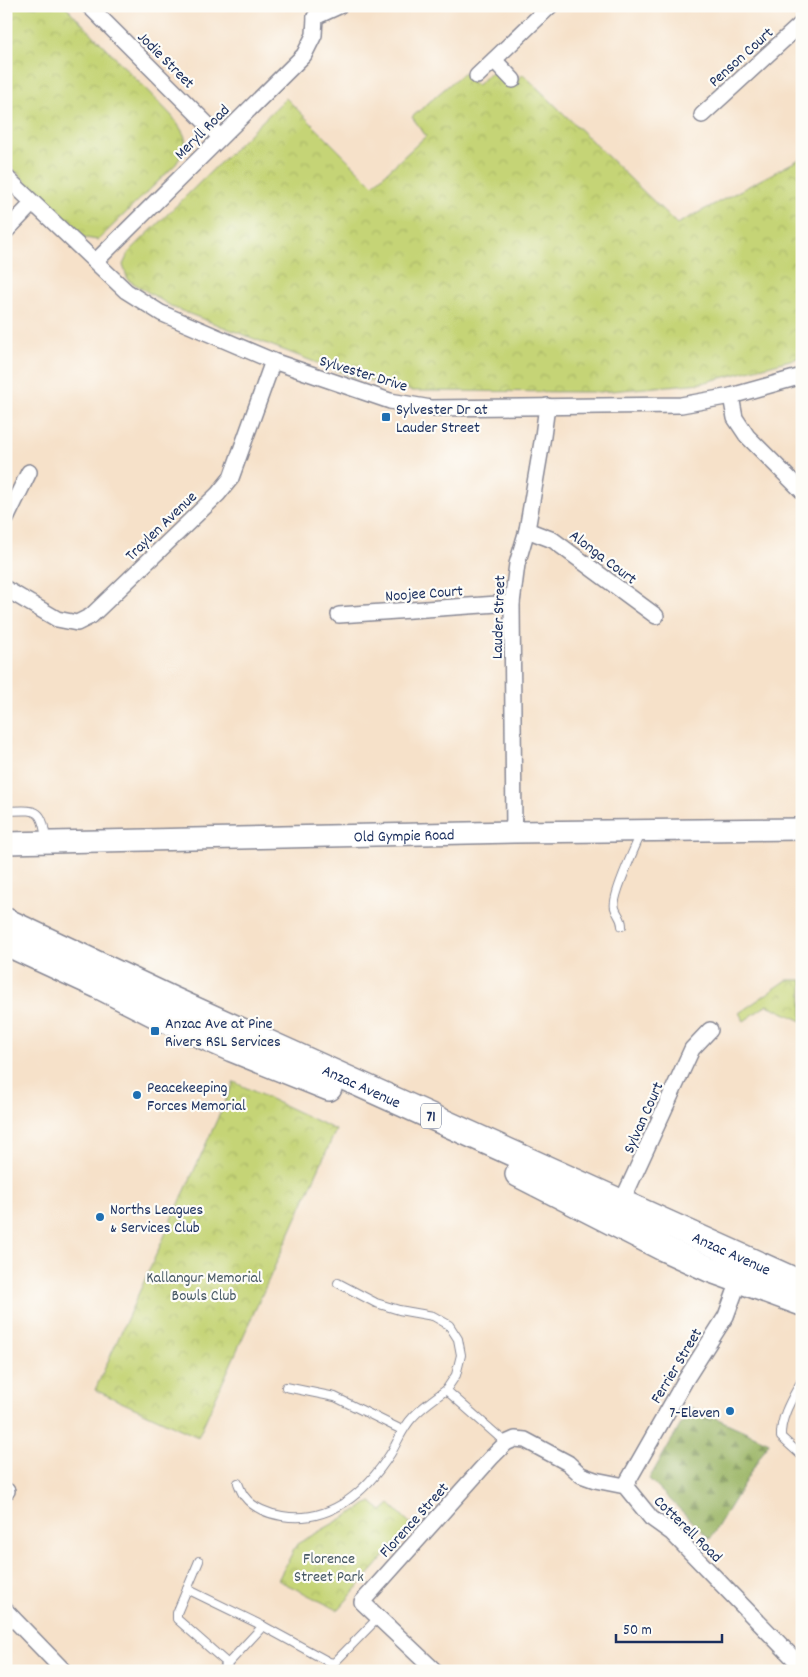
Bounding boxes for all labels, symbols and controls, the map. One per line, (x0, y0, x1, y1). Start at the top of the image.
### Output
street label: Penson Court (704, 22, 779, 93)
street label: Jodie Street (131, 27, 199, 95)
street label: Meryll Road (170, 100, 236, 166)
street label: Sylvester Drive (316, 350, 410, 399)
place label: Sylvester Dr at Lauder Street (396, 399, 488, 440)
marker: Sylvester Dr at Lauder Street (380, 411, 392, 423)
street label: Traylen Avenue (121, 487, 203, 567)
street label: Alonga Court (564, 525, 641, 591)
street label: Lauder Street (487, 575, 512, 659)
street label: Noojee Court (385, 580, 464, 609)
street label: Old Gympie Road (353, 824, 455, 849)
place label: Anzac Ave at Pine Rivers RSL Services (165, 1013, 281, 1054)
marker: Anzac Ave at Pine Rivers RSL Services (149, 1025, 161, 1037)
street label: Anzac Avenue (318, 1060, 404, 1115)
place label: Peacekeeping Forces Memorial (147, 1077, 246, 1118)
street label: Sylvan Court (618, 1078, 670, 1158)
marker: Peacekeeping Forces Memorial (131, 1089, 143, 1101)
road number: 71 (421, 1104, 441, 1128)
place label: Norths Leagues & Services Club (110, 1199, 204, 1240)
marker: Norths Leagues & Services Club (94, 1211, 106, 1223)
street label: Anzac Avenue (688, 1227, 774, 1282)
park label: Kallangur Memorial Bowls Club (146, 1267, 262, 1308)
street label: Ferrier Street (646, 1324, 709, 1408)
place label: 7-Eleven (669, 1402, 720, 1425)
marker: 7-Eleven (724, 1405, 736, 1417)
street label: Florence Street (375, 1478, 455, 1563)
street label: Cotterell Road (648, 1491, 727, 1569)
park label: Florence Street Park (294, 1548, 364, 1589)
scale bar (616, 1612, 722, 1644)
text: 50 m (623, 1620, 652, 1642)

